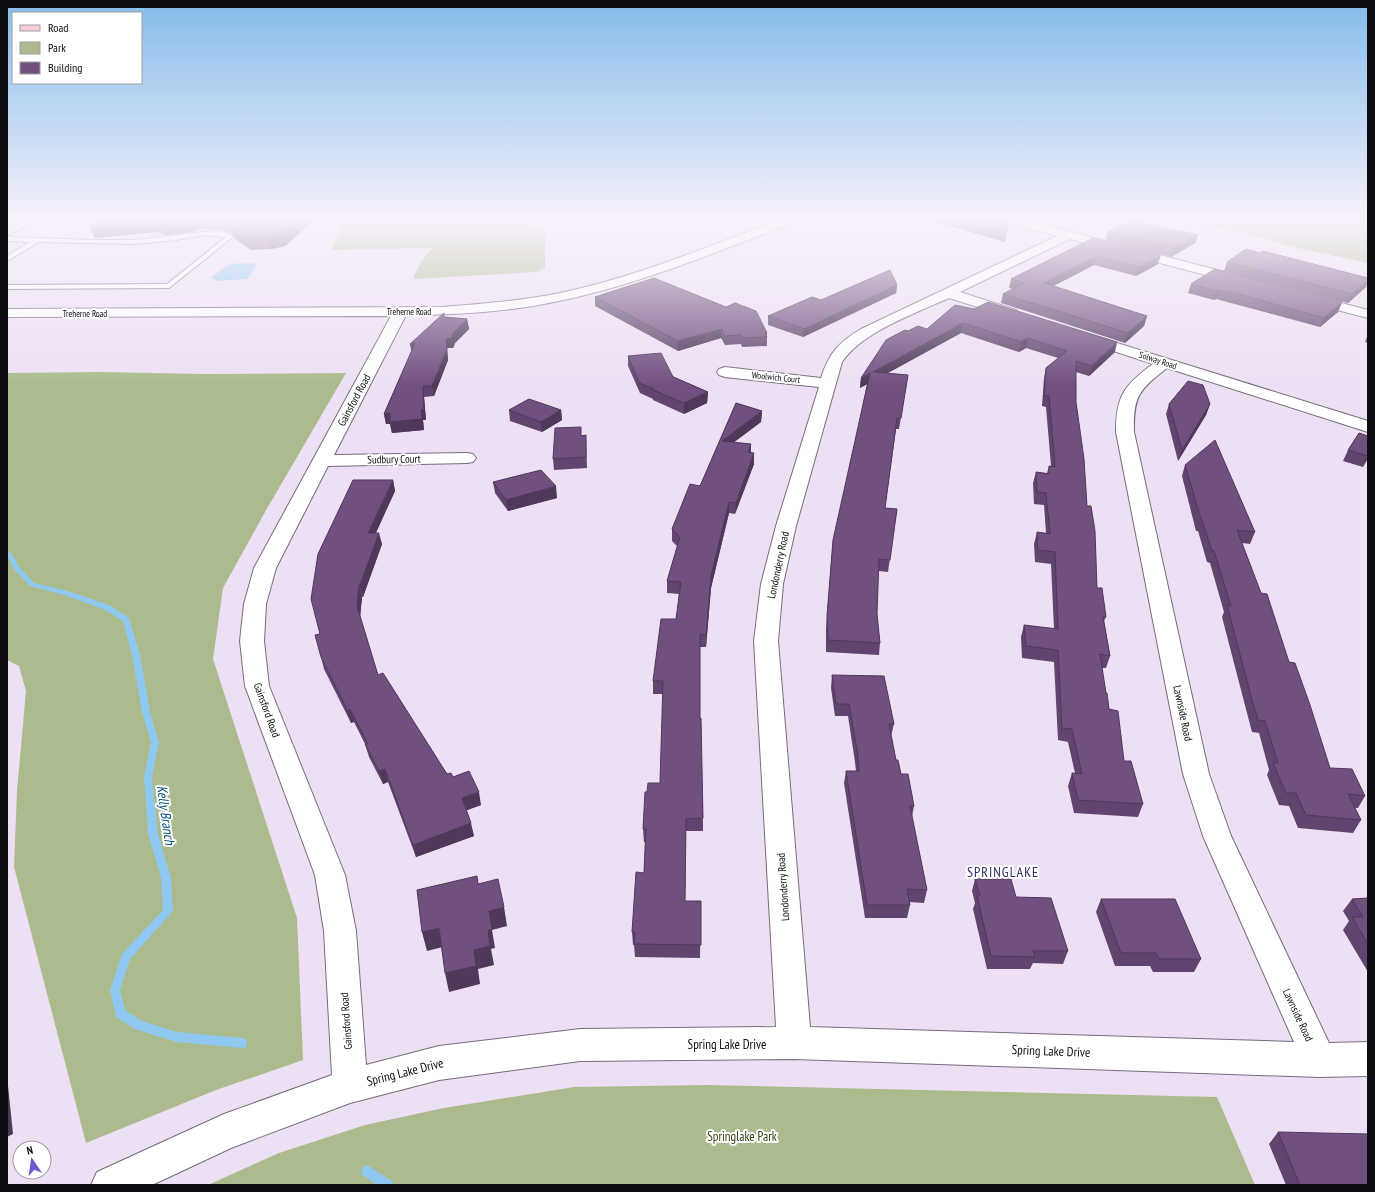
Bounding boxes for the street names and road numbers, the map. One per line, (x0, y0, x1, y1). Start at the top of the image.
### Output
street label: Treherne Road (387, 306, 431, 317)
street label: Treherne Road (63, 308, 107, 319)
street label: Solway Road (1138, 349, 1178, 371)
street label: Woolwich Court (751, 369, 801, 385)
street label: Gainsford Road (334, 371, 374, 429)
street label: Sudbury Court (367, 452, 421, 466)
street label: Londonderry Road (764, 530, 792, 600)
street label: Gainsford Road (251, 681, 283, 739)
street label: Lawnside Road (1170, 684, 1196, 742)
street label: Londonderry Road (774, 852, 792, 922)
street label: Lawnside Road (1280, 986, 1316, 1044)
street label: Gainsford Road (337, 992, 355, 1050)
street label: Spring Lake Drive (688, 1036, 766, 1053)
street label: Spring Lake Drive (1011, 1041, 1091, 1061)
street label: Spring Lake Drive (365, 1054, 445, 1090)

